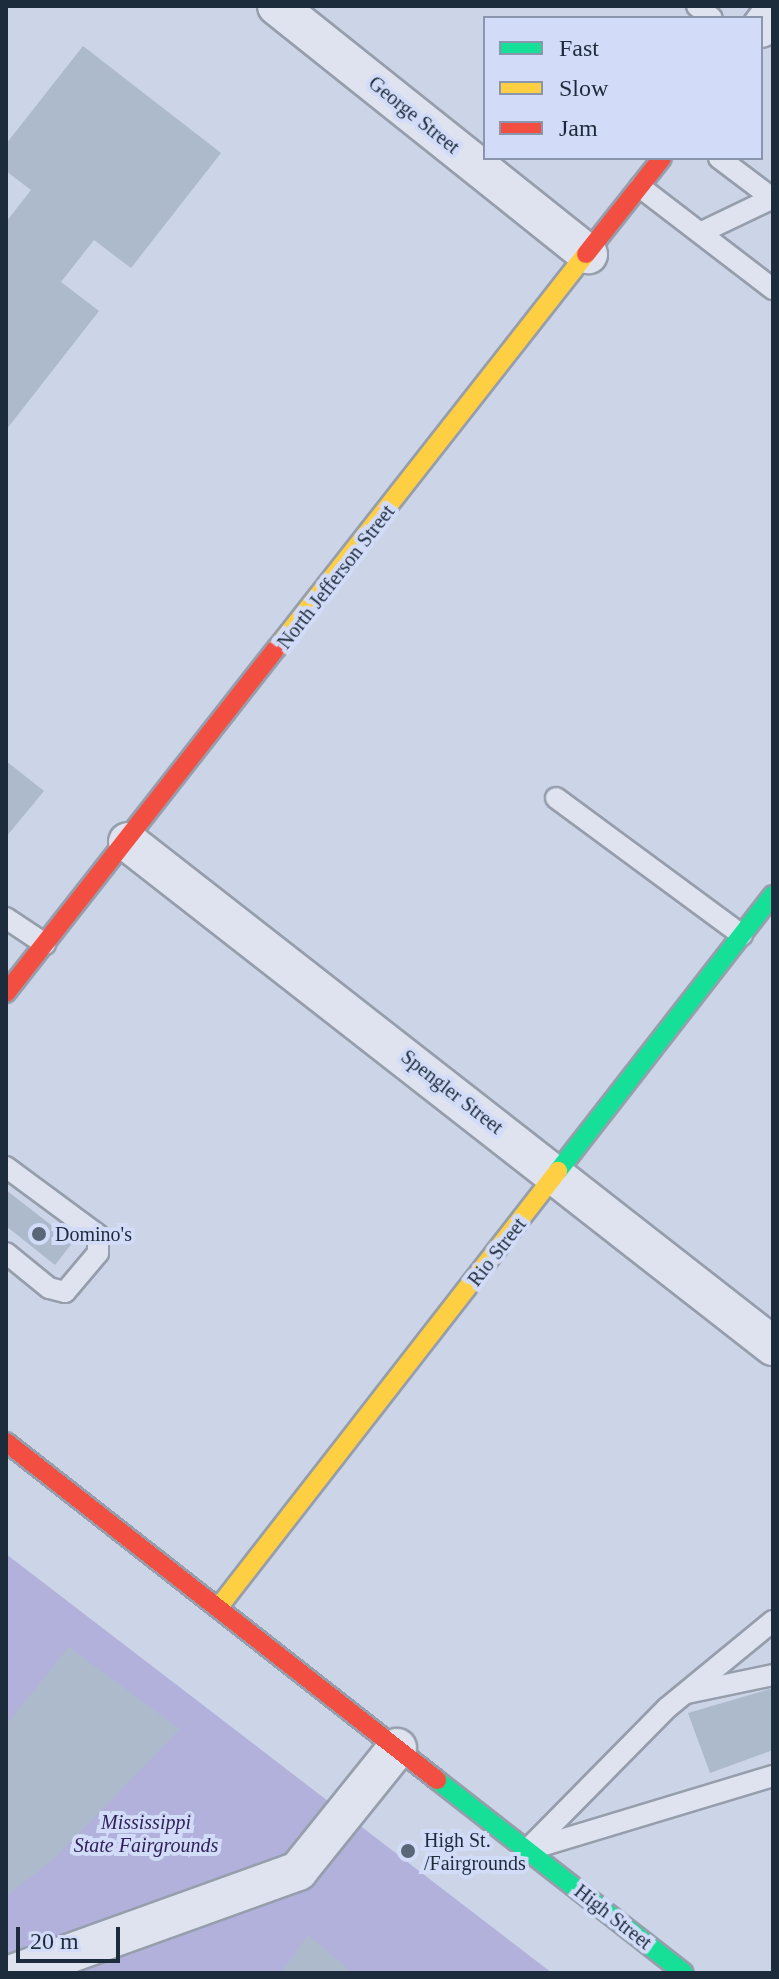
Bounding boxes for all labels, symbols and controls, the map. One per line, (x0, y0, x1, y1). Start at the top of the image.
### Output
legend (483, 16, 763, 160)
text: Fast (559, 35, 599, 61)
street label: George Street (364, 71, 464, 159)
text: Slow (559, 75, 608, 101)
text: Jam (559, 115, 598, 141)
street label: North Jefferson Street (272, 500, 400, 654)
street label: Spengler Street (396, 1045, 508, 1139)
street label: Rio Street (463, 1213, 531, 1291)
place label: Domino's (55, 1222, 132, 1246)
marker: Domino's (30, 1225, 48, 1243)
park label: Mississippi State Fairgrounds (74, 1811, 218, 1858)
place label: High St. /Fairgrounds (424, 1828, 526, 1875)
marker: High St. /Fairgrounds (399, 1842, 417, 1860)
street label: High Street (570, 1879, 656, 1955)
scale bar (20, 1911, 124, 1961)
text: 20 m (30, 1928, 79, 1954)

